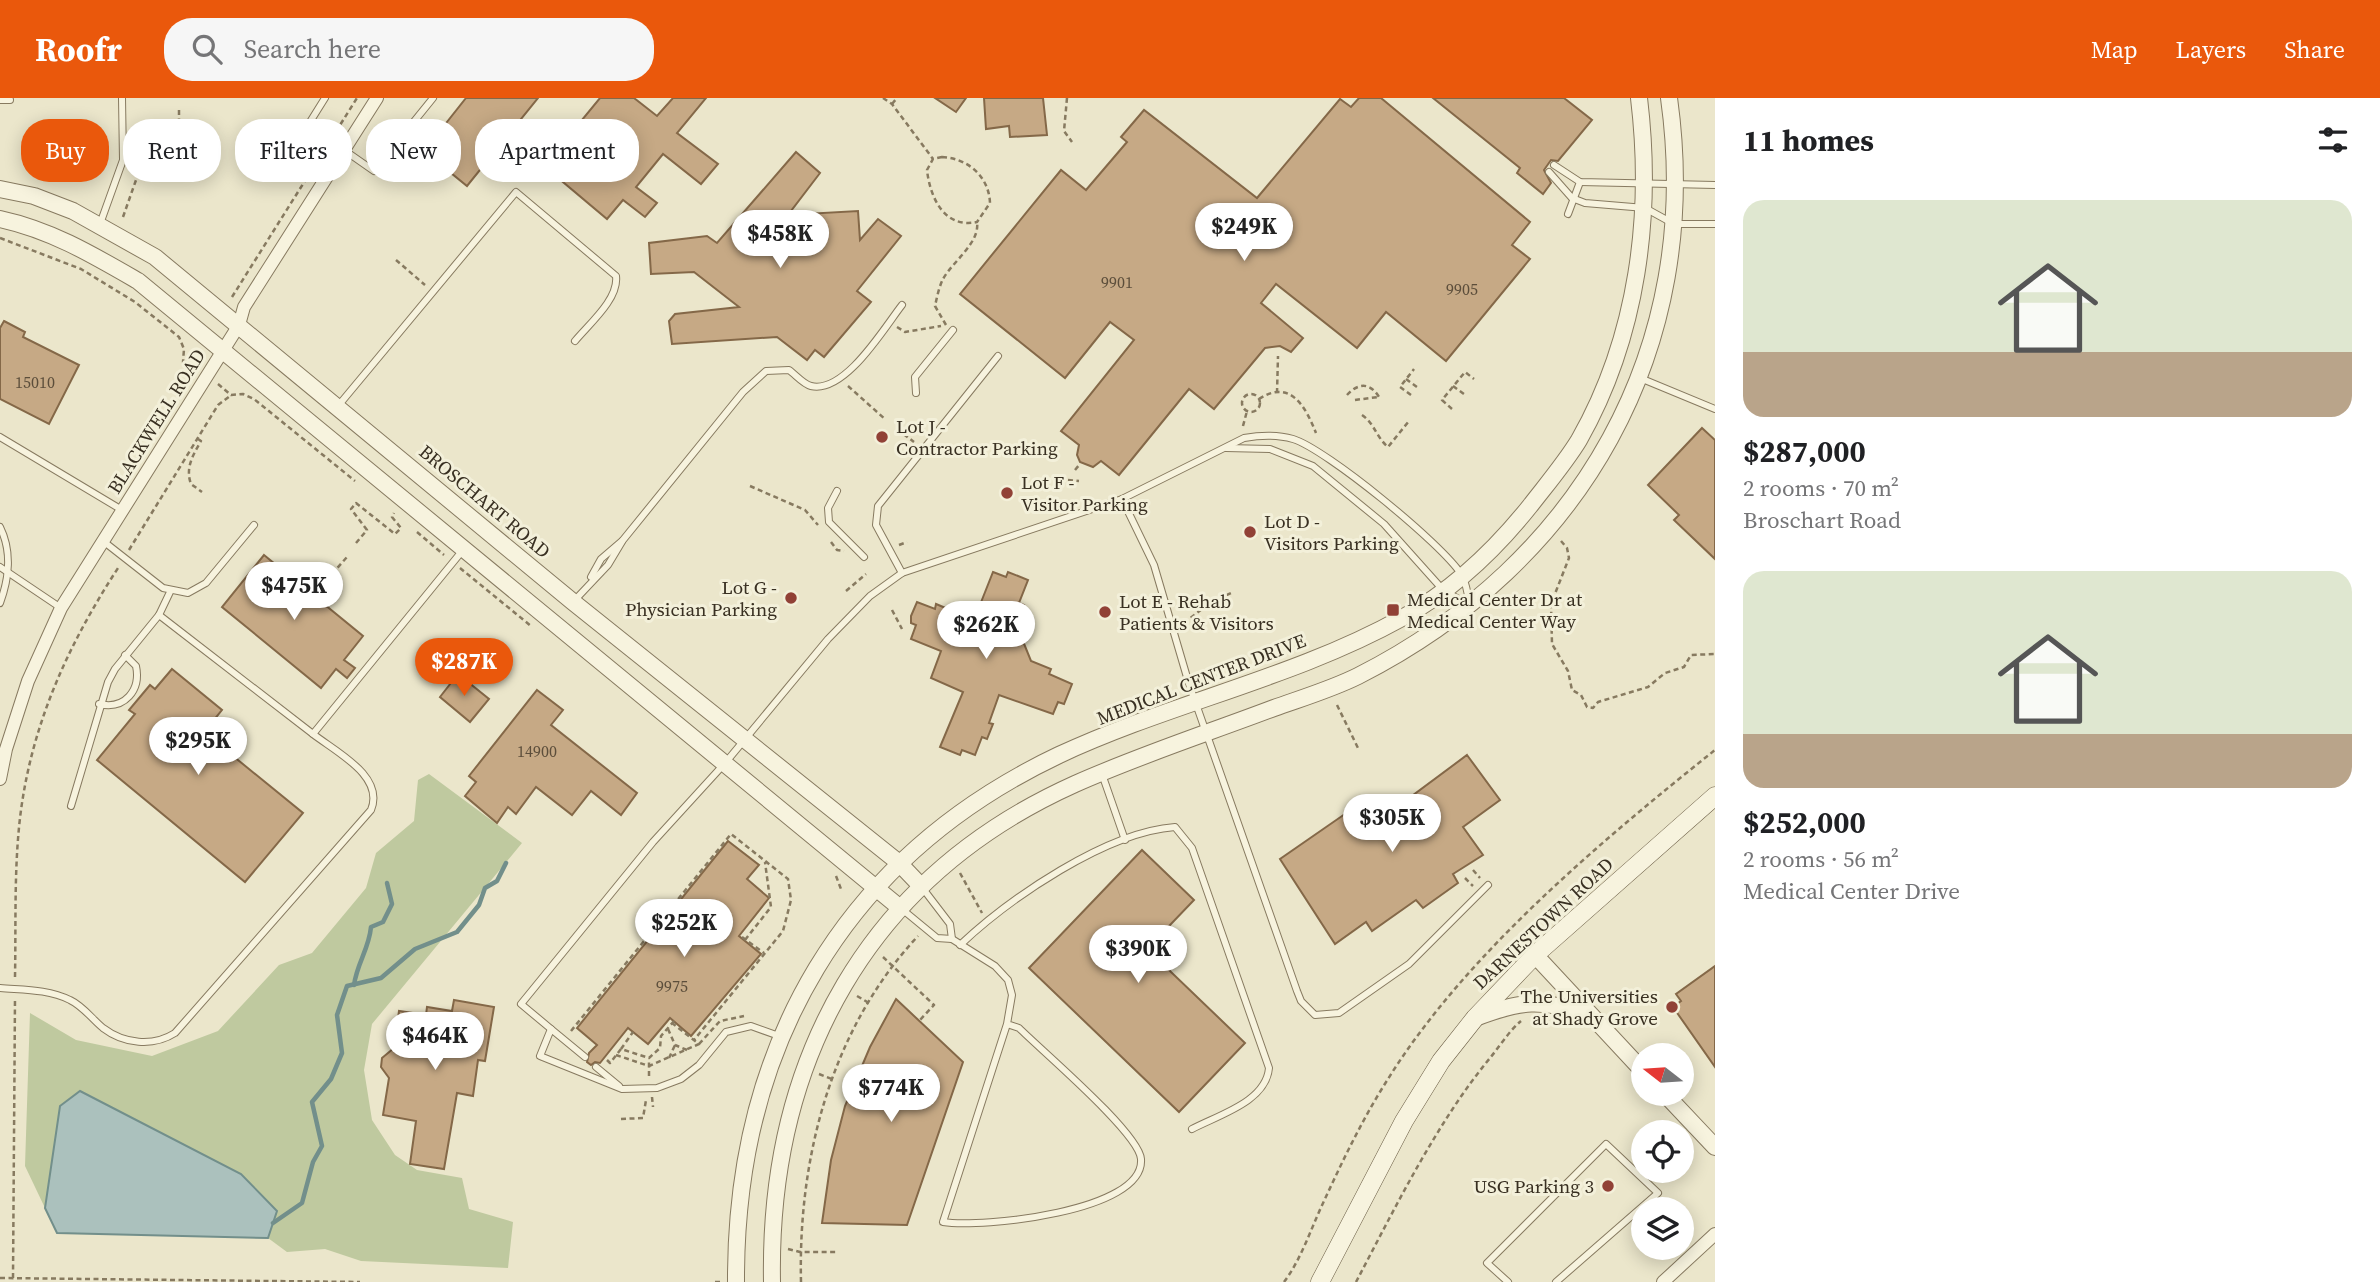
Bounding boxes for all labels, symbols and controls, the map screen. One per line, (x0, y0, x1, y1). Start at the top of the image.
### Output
search box (164, 18, 654, 81)
text: Roofr (35, 27, 122, 72)
icon: search (188, 30, 226, 68)
text: Search here (244, 31, 381, 67)
text: Map (2091, 33, 2138, 66)
text: Layers (2176, 33, 2246, 66)
text: Share (2284, 33, 2345, 66)
chip: Buy (21, 119, 109, 182)
chip: Rent (123, 119, 221, 182)
chip: Filters (235, 119, 352, 182)
chip: New (366, 119, 461, 182)
chip: Apartment (475, 119, 639, 182)
text: 11 homes (1743, 120, 1874, 161)
icon: filters (2314, 121, 2352, 159)
pin: $249K (1195, 204, 1293, 263)
text: $249K (1211, 210, 1277, 242)
pin: $458K (731, 211, 829, 270)
text: $458K (747, 217, 813, 249)
icon: home (1985, 245, 2111, 371)
house number: 9901 (1101, 271, 1133, 293)
house number: 9905 (1446, 278, 1478, 300)
street label: BLACKWELL ROAD (101, 344, 211, 498)
house number: 15010 (15, 371, 55, 393)
place label: Lot J - Contractor Parking (896, 413, 1058, 461)
marker: Lot J - Contractor Parking (874, 429, 890, 445)
text: $287,000 (1743, 431, 1866, 472)
street label: BROSCHART ROAD (414, 438, 556, 564)
place label: Lot F - Visitor Parking (1021, 469, 1148, 517)
text: 2 rooms · 70 m² (1743, 472, 1899, 504)
marker: Lot F - Visitor Parking (999, 485, 1015, 501)
text: Broschart Road (1743, 504, 1901, 536)
place label: Lot D - Visitors Parking (1264, 508, 1399, 556)
marker: Lot D - Visitors Parking (1242, 524, 1258, 540)
pin: $475K (245, 562, 343, 622)
text: $475K (261, 569, 327, 601)
place label: Lot G - Physician Parking (625, 574, 777, 622)
place label: Medical Center Dr at Medical Center Way (1407, 586, 1583, 634)
place label: Lot E - Rehab Patients & Visitors (1119, 588, 1274, 636)
marker: Lot G - Physician Parking (783, 590, 799, 606)
pin: $262K (937, 602, 1035, 661)
marker: Medical Center Dr at Medical Center Way (1385, 602, 1401, 618)
marker: Lot E - Rehab Patients & Visitors (1097, 604, 1113, 620)
text: $262K (953, 608, 1019, 640)
icon: home (1985, 616, 2111, 742)
street label: MEDICAL CENTER DRIVE (1093, 627, 1309, 731)
pin: $287K (415, 638, 513, 698)
text: $287K (431, 645, 497, 677)
pin: $295K (149, 718, 247, 777)
text: $295K (165, 724, 231, 756)
house number: 14900 (517, 740, 557, 762)
pin: $305K (1343, 794, 1441, 854)
text: $305K (1359, 801, 1425, 833)
text: $252,000 (1743, 802, 1866, 843)
text: 2 rooms · 56 m² (1743, 843, 1899, 875)
street label: DARNESTOWN ROAD (1467, 851, 1619, 995)
text: Medical Center Drive (1743, 875, 1960, 907)
pin: $252K (635, 900, 733, 959)
text: $252K (651, 906, 717, 938)
pin: $390K (1089, 926, 1187, 985)
text: $390K (1105, 932, 1171, 964)
house number: 9975 (656, 975, 688, 997)
place label: The Universities at Shady Grove (1520, 983, 1658, 1031)
marker: The Universities at Shady Grove (1664, 999, 1680, 1015)
pin: $464K (386, 1012, 484, 1072)
text: $464K (402, 1019, 468, 1051)
north arrow (1631, 1043, 1694, 1106)
map controls (1631, 1043, 1694, 1260)
pin: $774K (842, 1065, 940, 1124)
text: $774K (858, 1071, 924, 1103)
button: locate (1631, 1120, 1694, 1183)
place label: USG Parking 3 (1474, 1173, 1594, 1199)
marker: USG Parking 3 (1600, 1178, 1616, 1194)
button: layers (1631, 1197, 1694, 1260)

